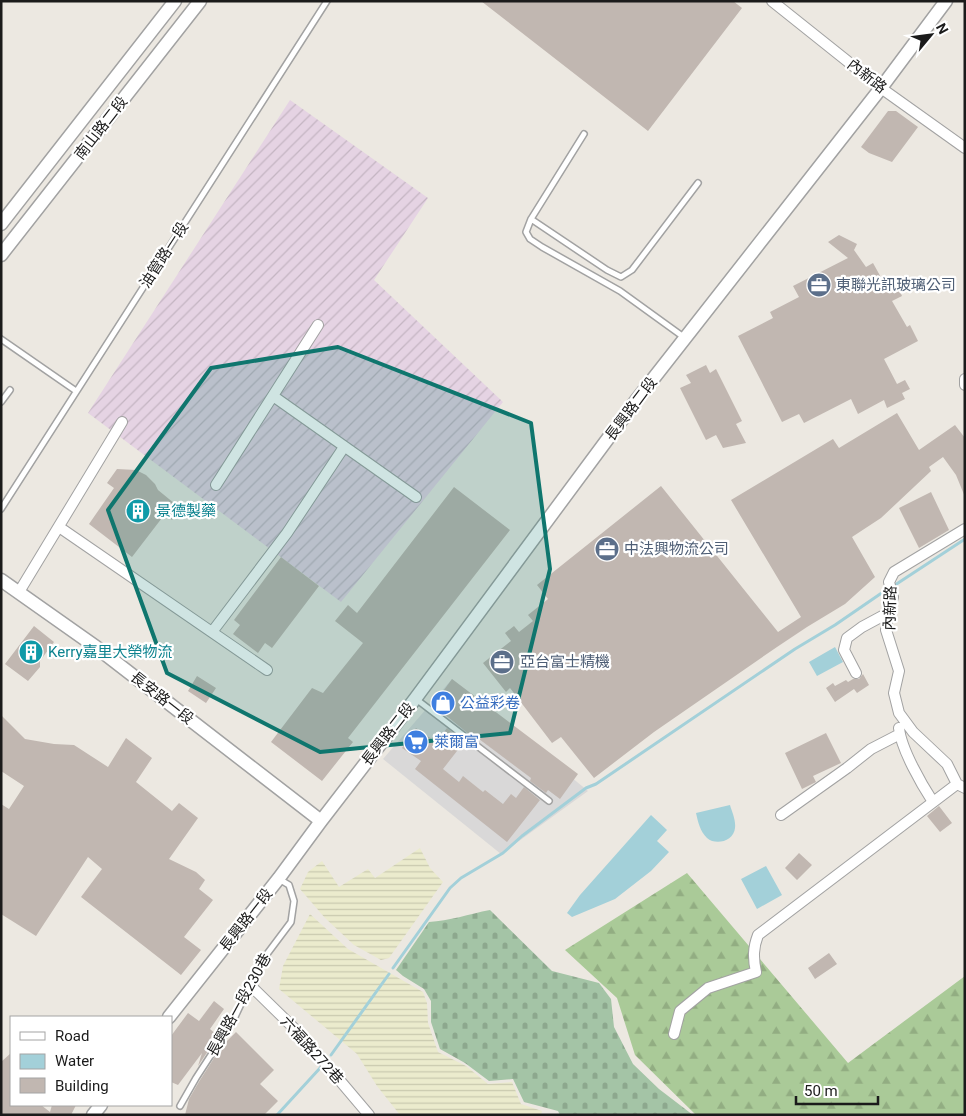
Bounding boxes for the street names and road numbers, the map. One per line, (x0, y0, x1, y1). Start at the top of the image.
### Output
street label: 內新路 (844, 55, 890, 97)
street label: 南山路二段 (71, 93, 131, 163)
street label: 油管路一段 (136, 219, 192, 291)
street label: 長興路二段 (601, 374, 661, 444)
street label: 內新路 (880, 585, 900, 631)
street label: 長安路一段 (127, 668, 197, 728)
street label: 長興路二段 (358, 699, 418, 769)
street label: 長興路一段 (216, 885, 276, 955)
street label: 長興路一段230巷 (203, 950, 275, 1060)
street label: 六福路272巷 (277, 1012, 347, 1088)

